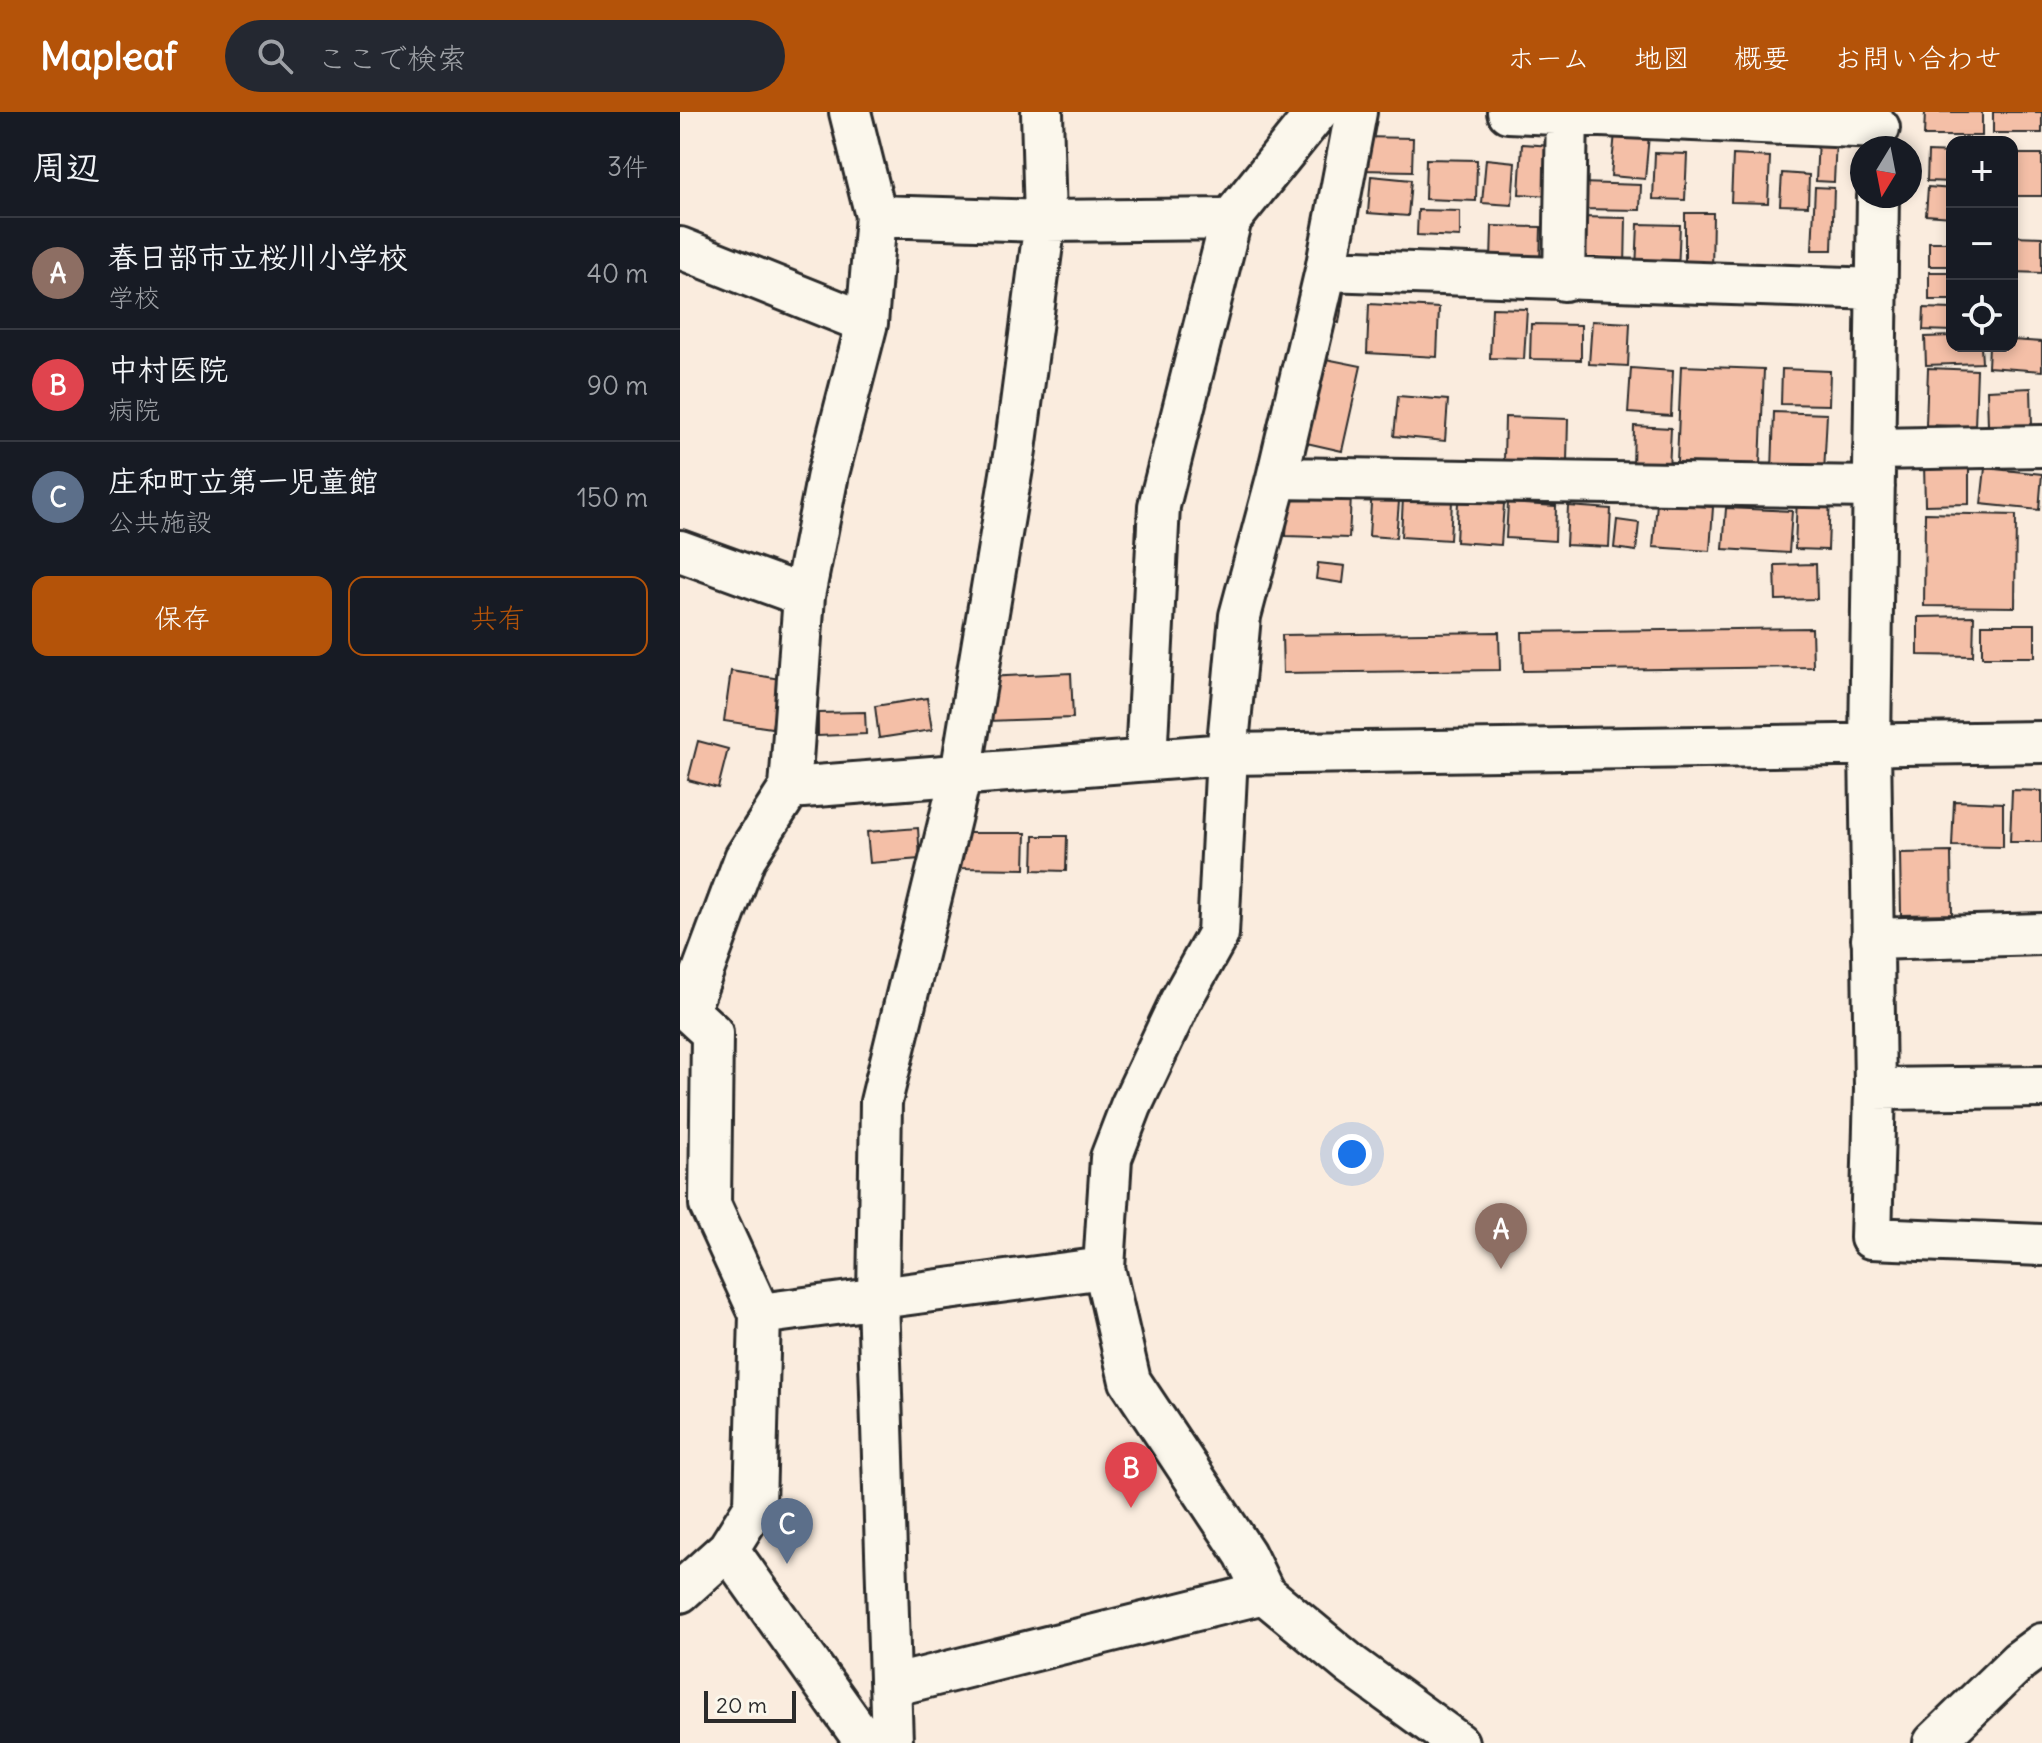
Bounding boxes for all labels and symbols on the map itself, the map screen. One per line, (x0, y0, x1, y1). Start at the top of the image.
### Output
north arrow (1850, 136, 1922, 208)
your location (1332, 1134, 1372, 1174)
pin: A (1475, 1203, 1527, 1269)
pin: B (1105, 1442, 1157, 1508)
pin: C (761, 1498, 813, 1564)
scale bar (704, 1687, 796, 1723)

